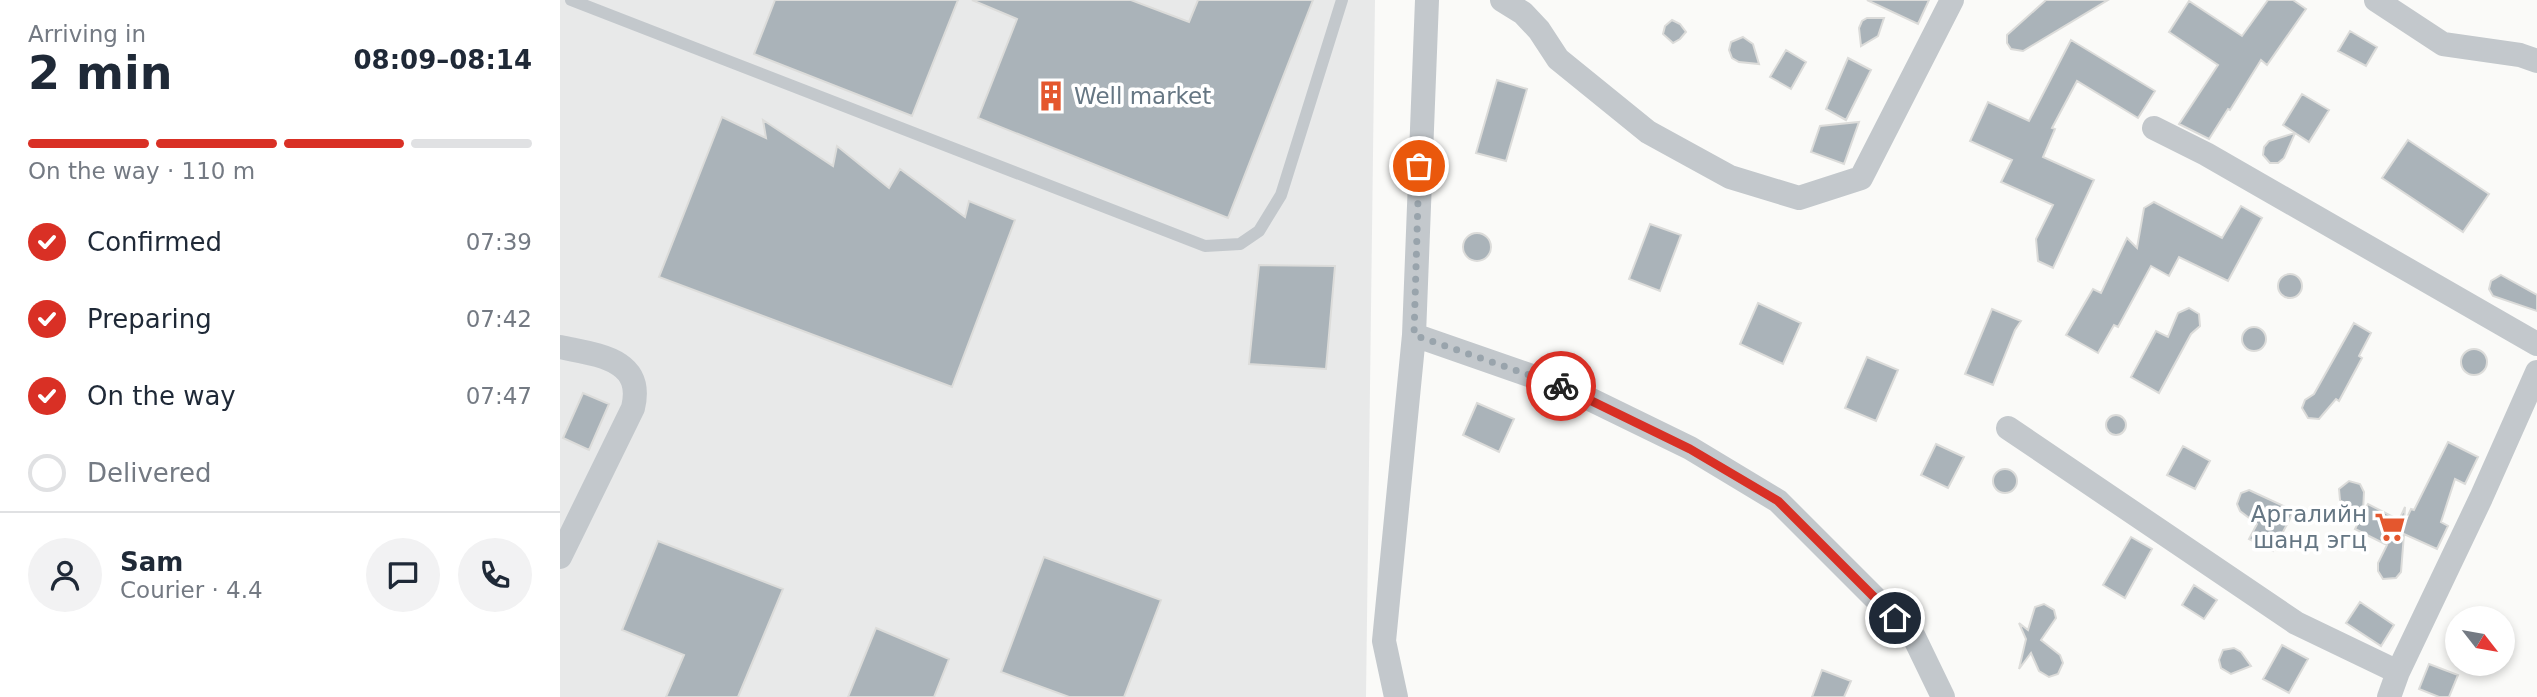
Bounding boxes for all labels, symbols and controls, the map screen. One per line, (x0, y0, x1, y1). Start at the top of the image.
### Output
text: Arriving in (28, 21, 146, 47)
text: 08:09–08:14 (353, 45, 532, 75)
text: 2 min (28, 46, 172, 100)
building icon: Well market (1034, 79, 1068, 113)
place label: Well market (1074, 83, 1211, 109)
pin (1389, 136, 1449, 196)
icon: bag (1400, 147, 1438, 185)
text: On the way · 110 m (28, 158, 255, 184)
icon: check (28, 223, 66, 261)
text: Confirmed (87, 227, 222, 257)
text: 07:39 (466, 229, 532, 255)
icon: check (28, 300, 66, 338)
text: Preparing (87, 304, 212, 334)
text: 07:42 (466, 306, 532, 332)
courier (1526, 351, 1596, 421)
icon: bike (1542, 367, 1580, 405)
icon: check (28, 377, 66, 415)
text: On the way (87, 381, 236, 411)
text: 07:47 (466, 383, 532, 409)
text: Delivered (87, 458, 211, 488)
place label: Аргалийн шанд эгц (2251, 501, 2367, 553)
supermarket icon: Аргалийн шанд эгц (2373, 510, 2407, 544)
button: person (28, 538, 102, 612)
button: chat (366, 538, 440, 612)
button: phone (458, 538, 532, 612)
text: Sam (120, 547, 183, 577)
text: Courier · 4.4 (120, 577, 263, 603)
pin (1865, 588, 1925, 648)
icon: home (1876, 599, 1914, 637)
north arrow (2445, 606, 2515, 676)
map controls (2445, 606, 2515, 676)

